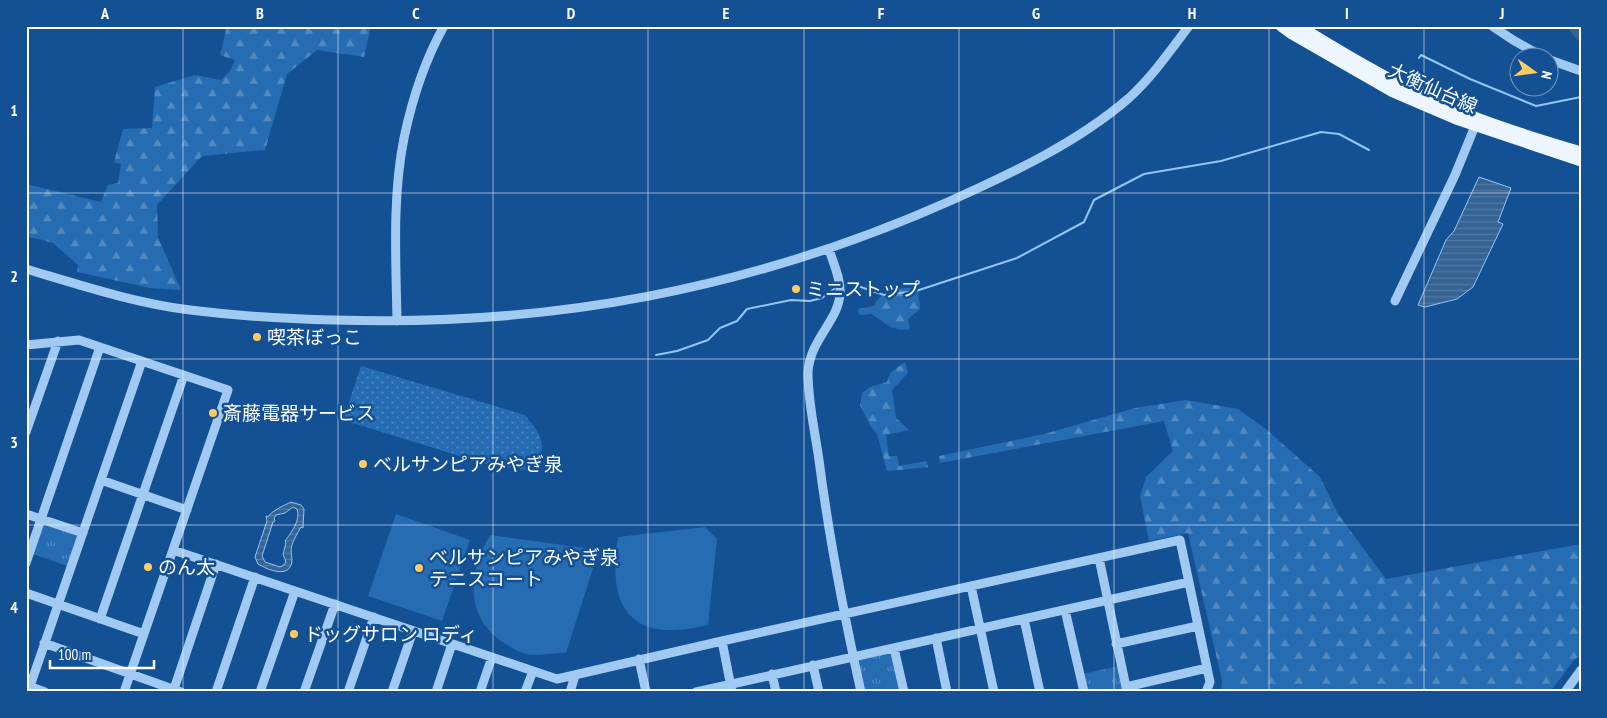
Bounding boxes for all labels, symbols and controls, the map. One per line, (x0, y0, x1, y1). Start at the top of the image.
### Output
text: A (100, 3, 110, 23)
text: B (256, 3, 264, 23)
text: C (412, 3, 420, 23)
text: D (567, 3, 576, 23)
text: E (723, 3, 730, 23)
text: F (878, 3, 885, 23)
text: G (1032, 3, 1040, 23)
text: H (1188, 3, 1196, 23)
text: I (1345, 3, 1349, 23)
text: J (1499, 3, 1504, 23)
north arrow (1510, 48, 1560, 98)
street label: 大衡仙台線 (1385, 58, 1481, 118)
text: N (1537, 69, 1556, 81)
text: 1 (10, 100, 18, 120)
text: 2 (10, 266, 18, 286)
place label: ミニストップ (806, 277, 920, 301)
marker: ミニストップ (790, 283, 802, 295)
place label: 喫茶ぼっこ (267, 325, 362, 349)
marker: 喫茶ぼっこ (251, 331, 263, 343)
place label: 斎藤電器サービス (223, 401, 375, 425)
marker: 斎藤電器サービス (207, 407, 219, 419)
text: 3 (10, 432, 18, 452)
place label: ベルサンピアみやぎ泉 (373, 452, 563, 476)
marker: ベルサンピアみやぎ泉 (357, 458, 369, 470)
place label: ベルサンピアみやぎ泉 テニスコート (429, 545, 619, 591)
place label: のん太 (158, 555, 215, 579)
marker: のん太 (142, 561, 154, 573)
marker: ベルサンピアみやぎ泉 テニスコート (413, 562, 425, 574)
text: 4 (10, 597, 18, 617)
place label: ドッグサロン ロディ (304, 622, 478, 646)
marker: ドッグサロン ロディ (288, 628, 300, 640)
scale bar (50, 638, 154, 670)
text: 100 m (58, 645, 91, 664)

